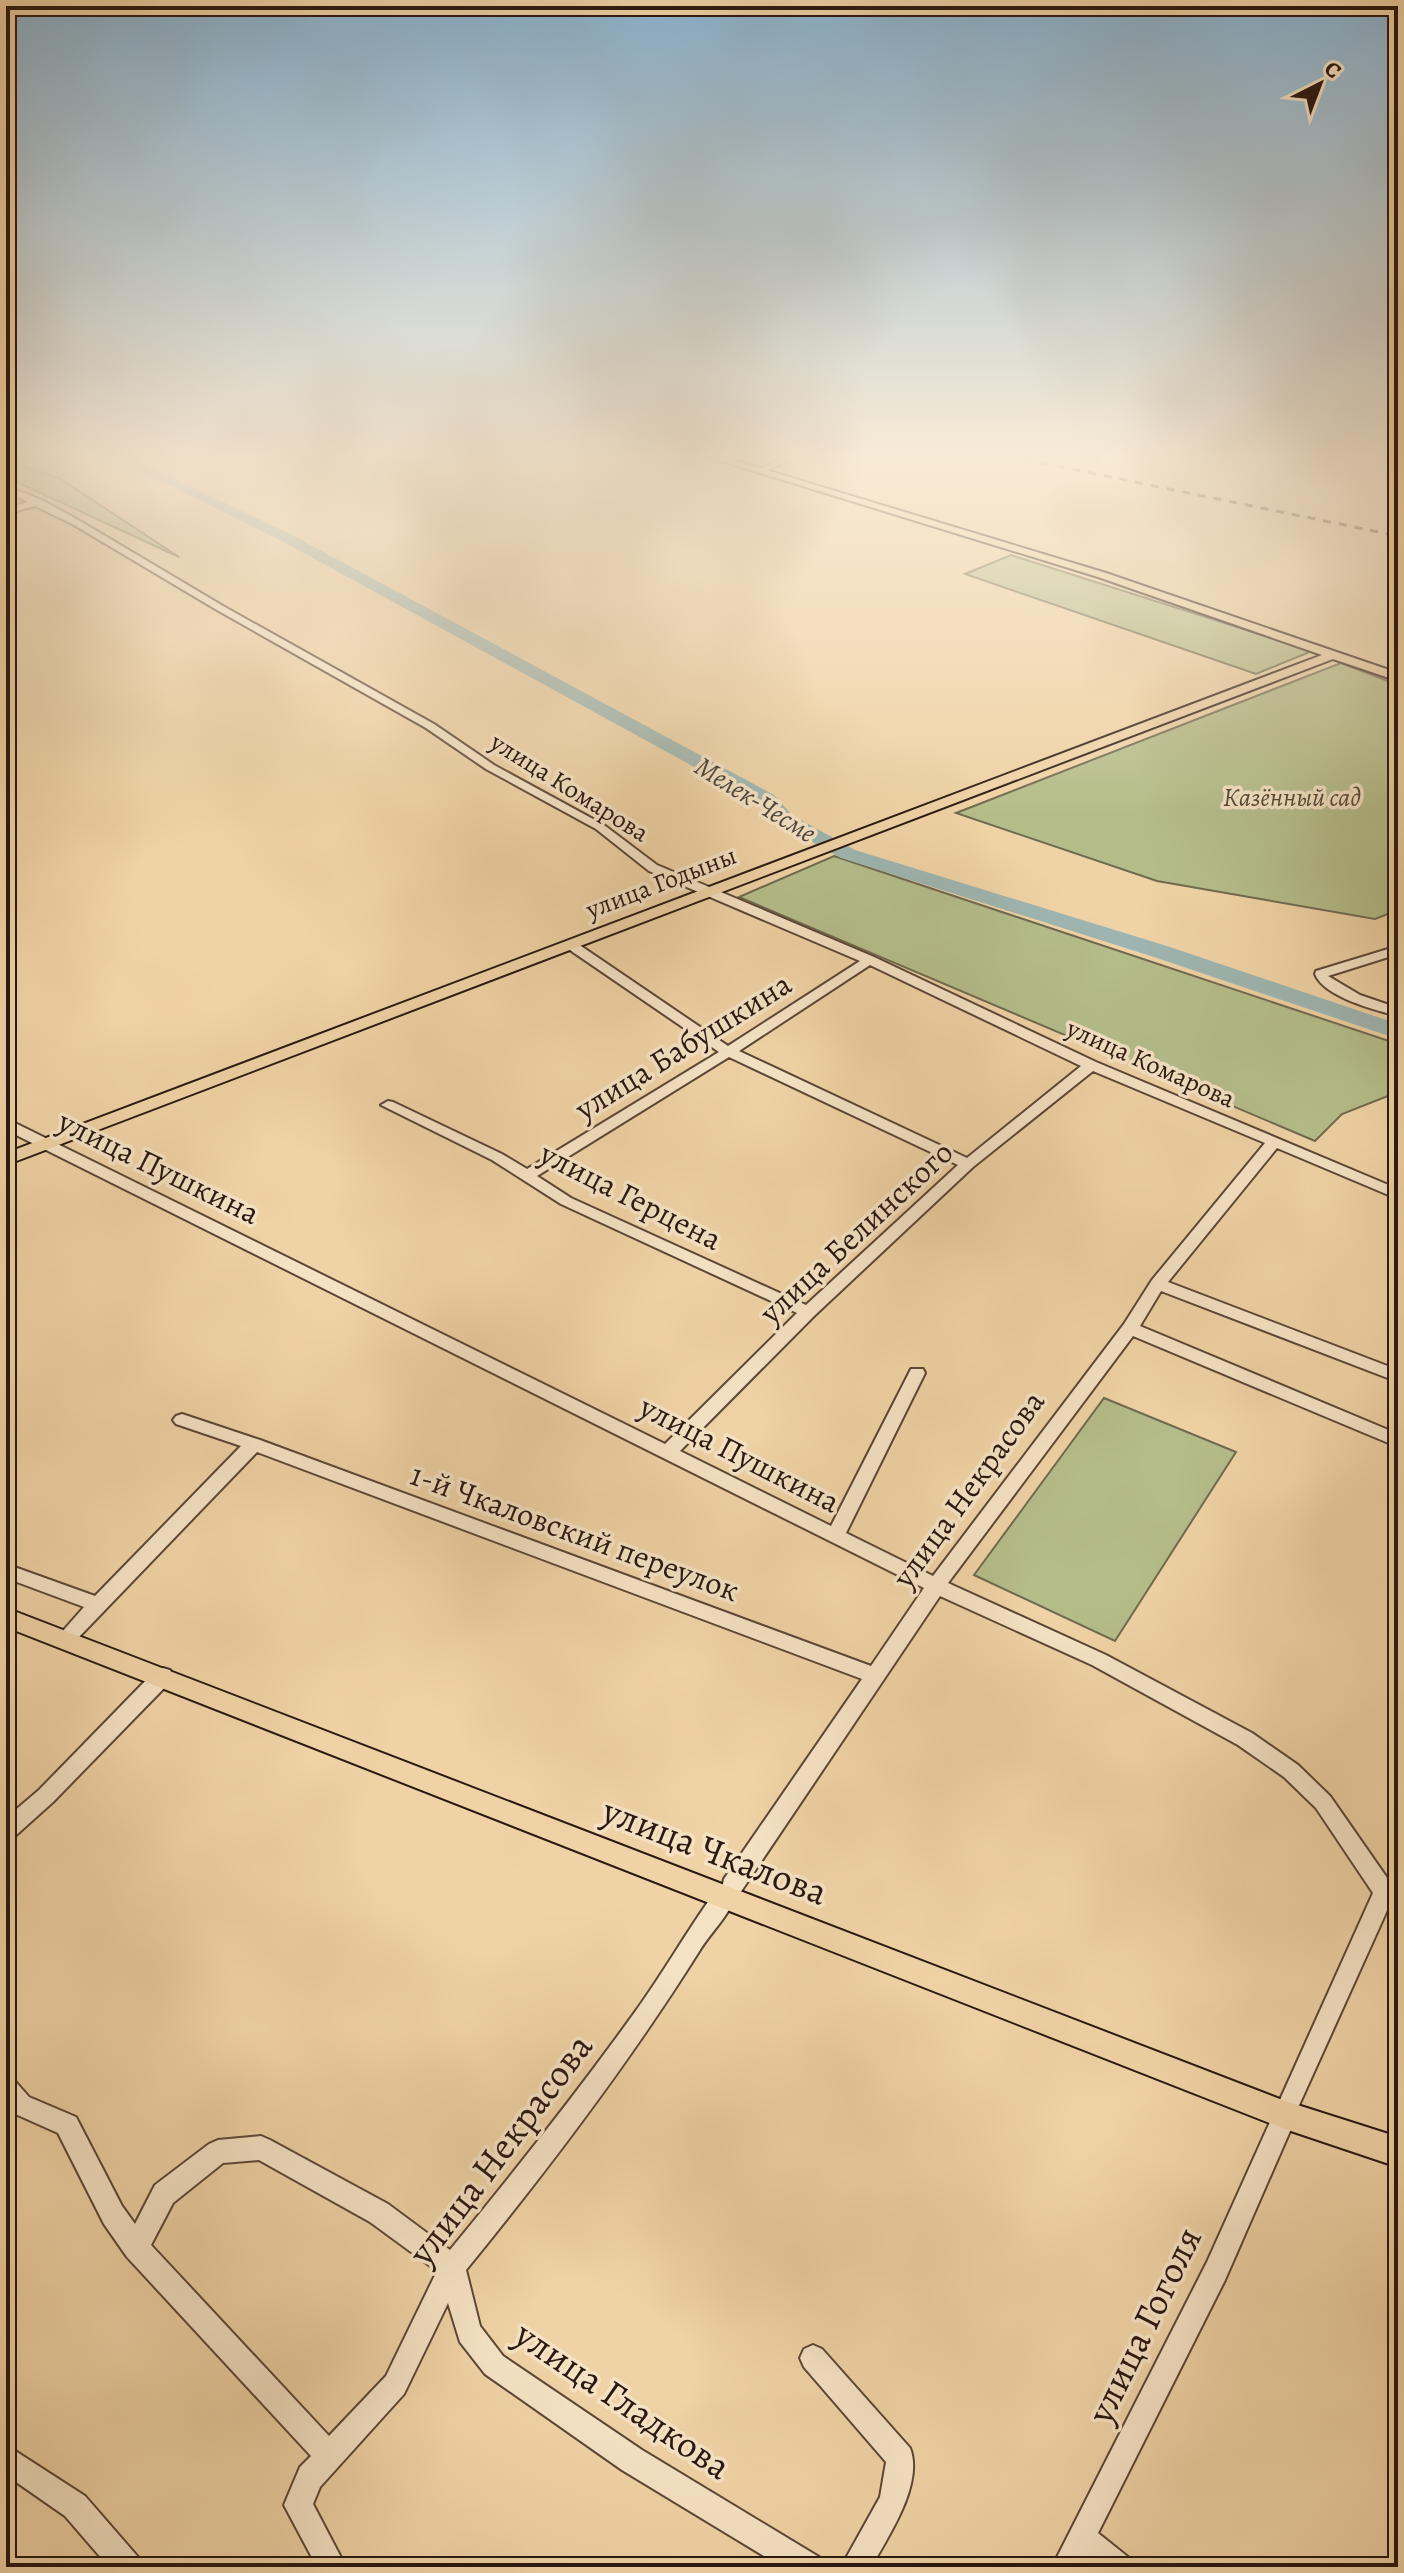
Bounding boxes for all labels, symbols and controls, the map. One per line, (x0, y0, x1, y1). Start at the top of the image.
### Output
north arrow (1280, 44, 1360, 124)
text: С (1318, 54, 1348, 86)
street label: улица Комарова (483, 724, 656, 850)
water label: Мелек-Чесме (687, 747, 824, 852)
park label: Казённый сад (1223, 780, 1361, 815)
street label: улица Годыны (580, 838, 741, 928)
street label: улица Бабушкина (566, 962, 800, 1131)
street label: улица Комарова (1060, 1010, 1241, 1116)
street label: улица Пушкина (50, 1099, 267, 1235)
street label: улица Белинского (749, 1130, 963, 1334)
street label: улица Герцена (532, 1131, 730, 1261)
street label: улица Некрасова (881, 1381, 1055, 1597)
street label: улица Пушкина (631, 1384, 848, 1523)
street label: 1-й Чкаловский переулок (405, 1452, 745, 1612)
street label: улица Чкалова (594, 1784, 835, 1918)
street label: улица Некрасова (395, 2022, 605, 2276)
street label: улица Гоголя (1074, 2218, 1214, 2433)
street label: улица Гладкова (504, 2308, 742, 2492)

